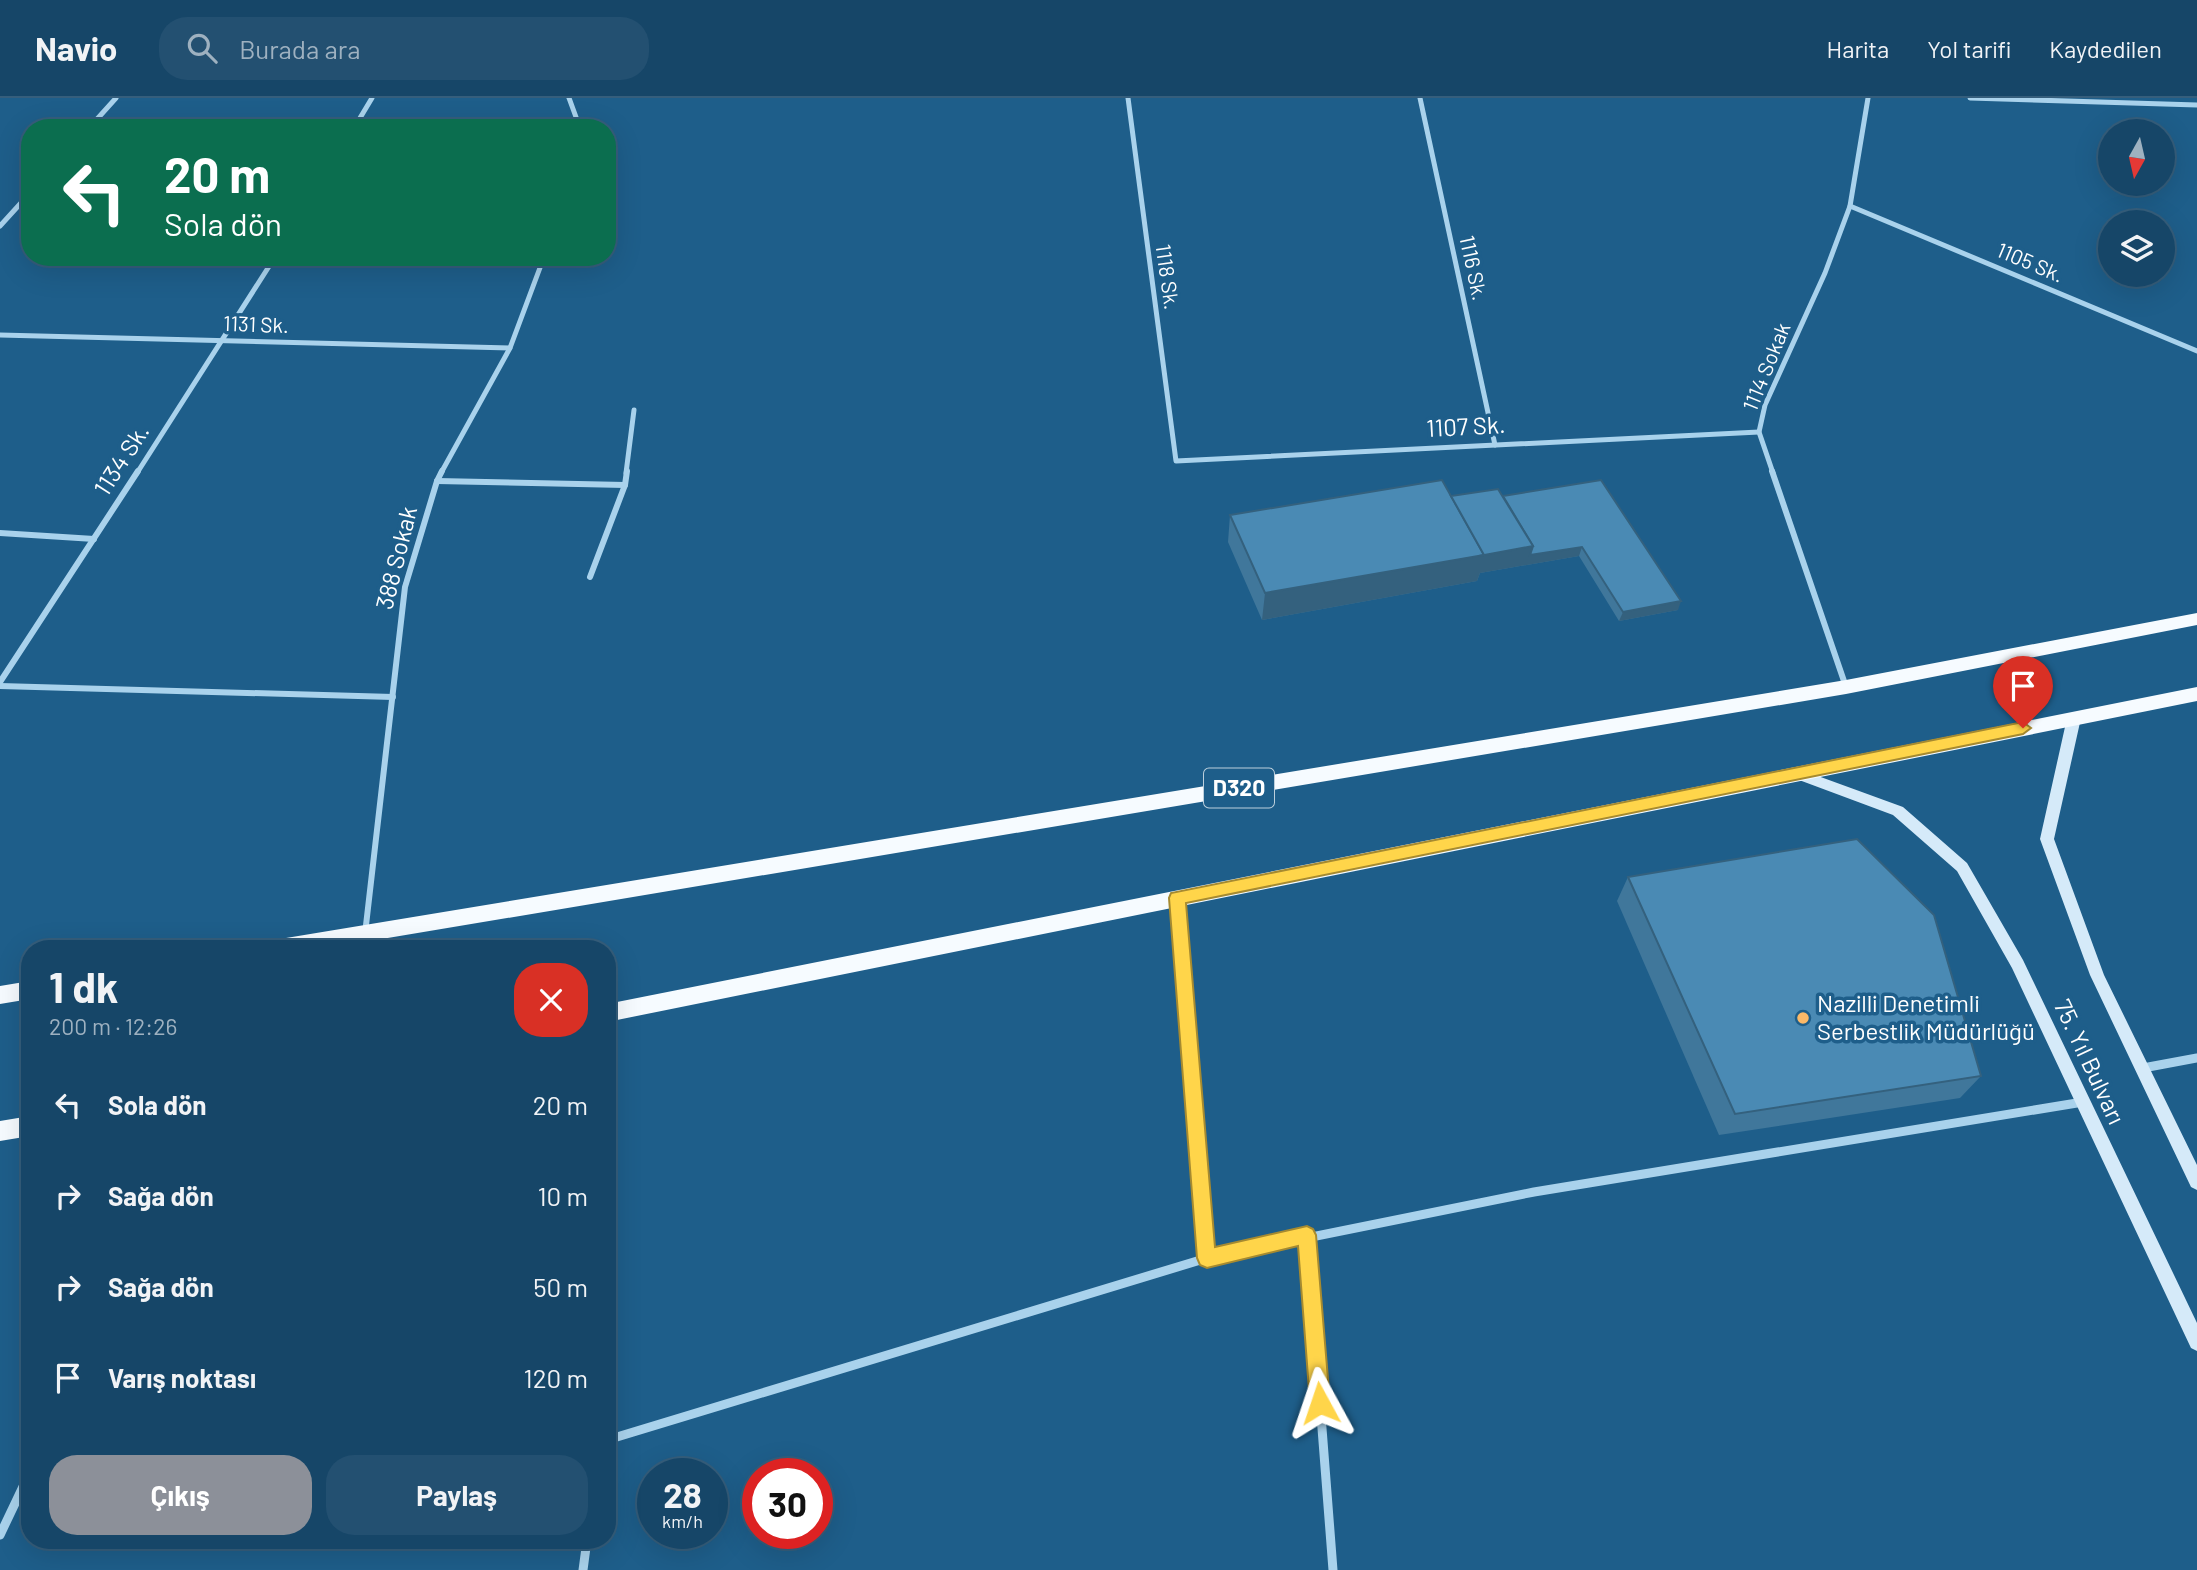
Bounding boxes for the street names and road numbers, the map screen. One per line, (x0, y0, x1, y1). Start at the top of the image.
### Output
street label: 1116 Sk. (1455, 233, 1494, 302)
street label: 1105 Sk. (1993, 236, 2068, 287)
street label: 1118 Sk. (1152, 242, 1185, 311)
street label: 1131 Sk. (223, 310, 289, 337)
street label: 1114 Sokak (1737, 319, 1795, 414)
street label: 1107 Sk. (1426, 409, 1506, 442)
street label: 1134 Sk. (87, 418, 155, 501)
street label: 388 Sokak (369, 503, 422, 612)
road number: D320 (1204, 768, 1274, 808)
street label: 75. Yıl Bulvarı (2049, 994, 2132, 1128)

